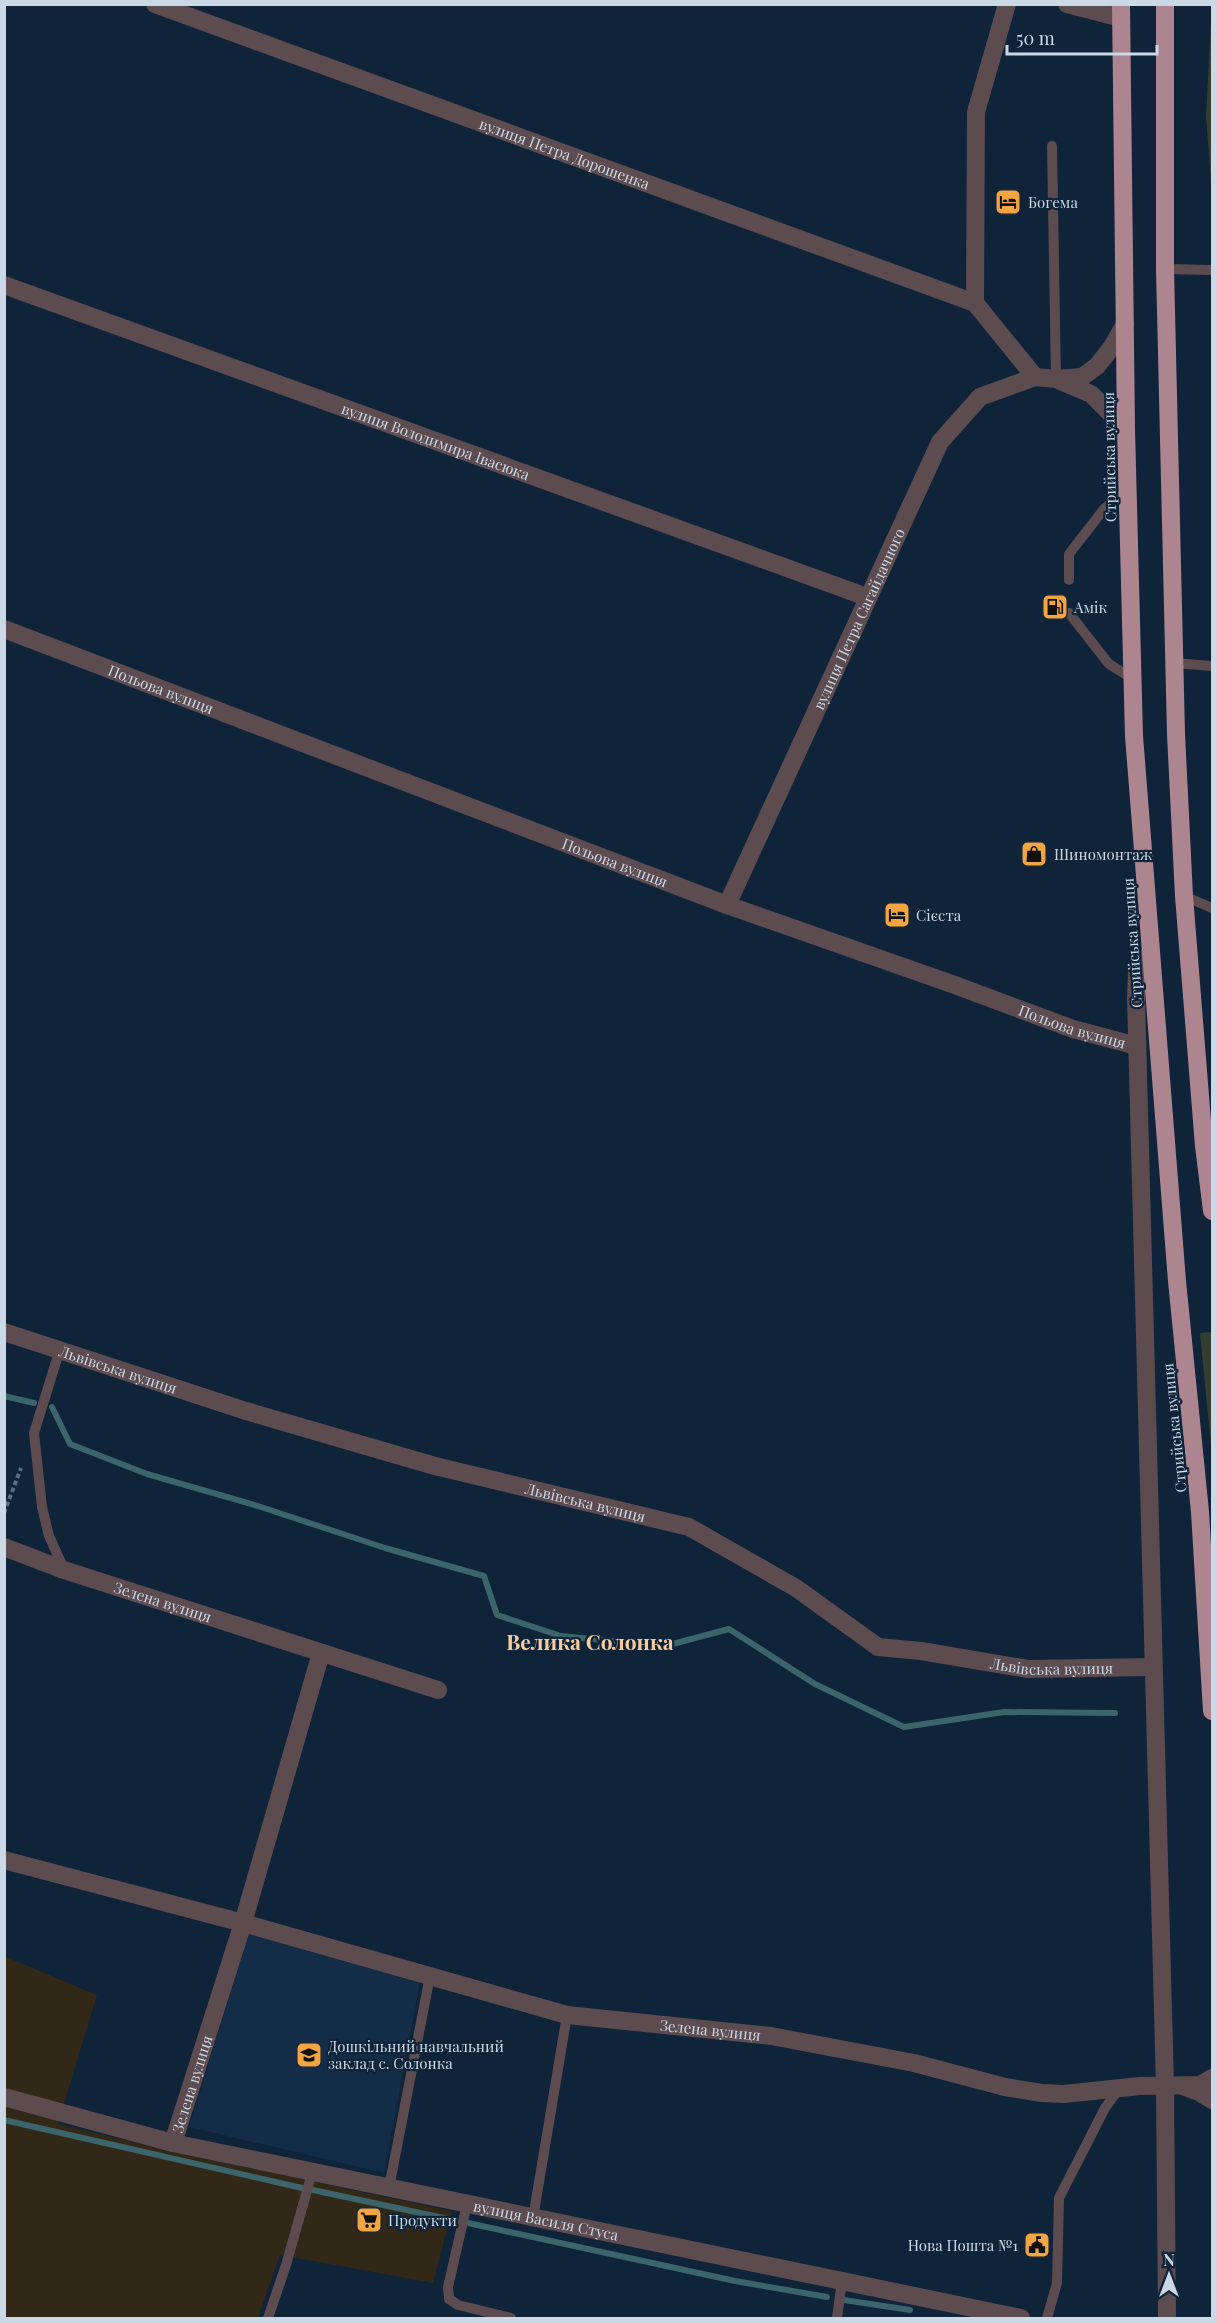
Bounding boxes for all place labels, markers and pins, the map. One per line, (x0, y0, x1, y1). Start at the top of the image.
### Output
hotel icon: Богема (993, 187, 1023, 217)
place label: Богема (1028, 192, 1078, 212)
fuel station icon: Амік (1040, 592, 1070, 622)
place label: Амік (1073, 597, 1107, 617)
shop icon: Шиномонтаж (1019, 839, 1049, 869)
place label: Шиномонтаж (1054, 844, 1153, 864)
hotel icon: Сієста (882, 900, 912, 930)
place label: Сієста (916, 905, 962, 925)
place label: Дошкільний навчальний заклад с. Солонка (328, 2036, 504, 2073)
school or university icon: Дошкільний навчальний заклад с. Солонка (294, 2040, 324, 2070)
supermarket icon: Продукти (354, 2205, 384, 2235)
place label: Продукти (388, 2210, 457, 2230)
public building icon: Нова Пошта №1 (1022, 2230, 1052, 2260)
place label: Нова Пошта №1 (908, 2235, 1018, 2255)

